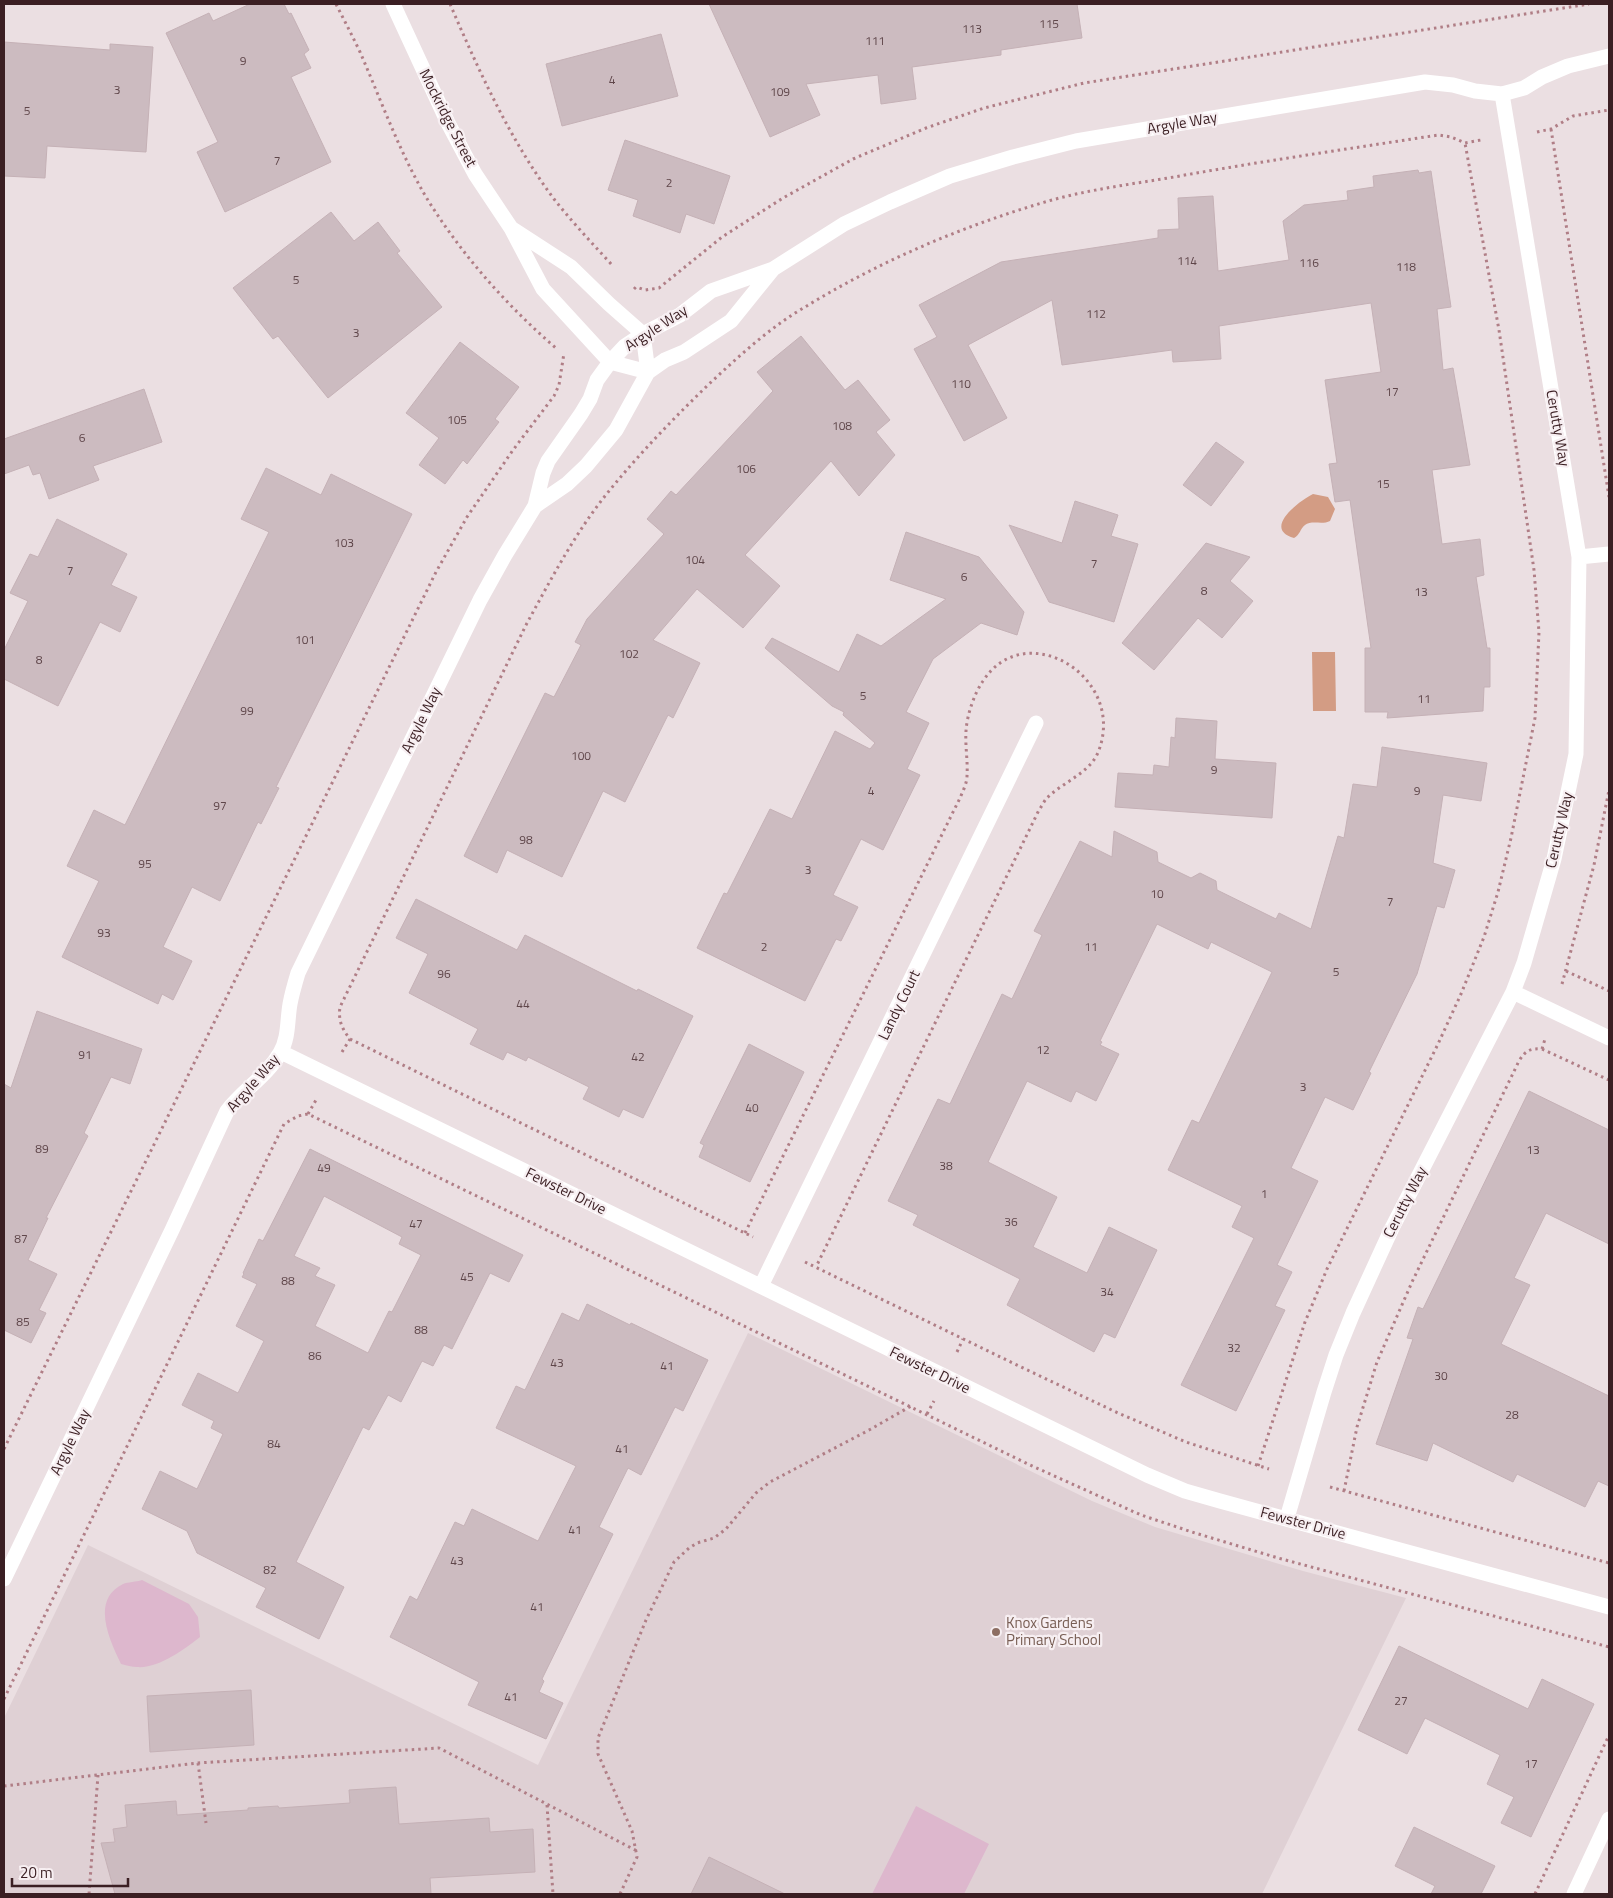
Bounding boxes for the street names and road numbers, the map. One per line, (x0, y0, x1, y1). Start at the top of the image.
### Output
street label: Mockridge Street (414, 65, 484, 172)
street label: Argyle Way (1145, 105, 1219, 140)
street label: Argyle Way (620, 299, 692, 357)
street label: Cerutty Way (1540, 388, 1577, 468)
street label: Argyle Way (395, 683, 446, 757)
street label: Cerutty Way (1539, 790, 1578, 870)
street label: Landy Court (872, 965, 926, 1044)
street label: Argyle Way (221, 1048, 285, 1117)
street label: Fewster Drive (522, 1161, 611, 1220)
street label: Cerutty Way (1377, 1162, 1432, 1242)
street label: Fewster Drive (886, 1340, 975, 1399)
street label: Argyle Way (44, 1405, 95, 1479)
street label: Fewster Drive (1258, 1500, 1348, 1545)

